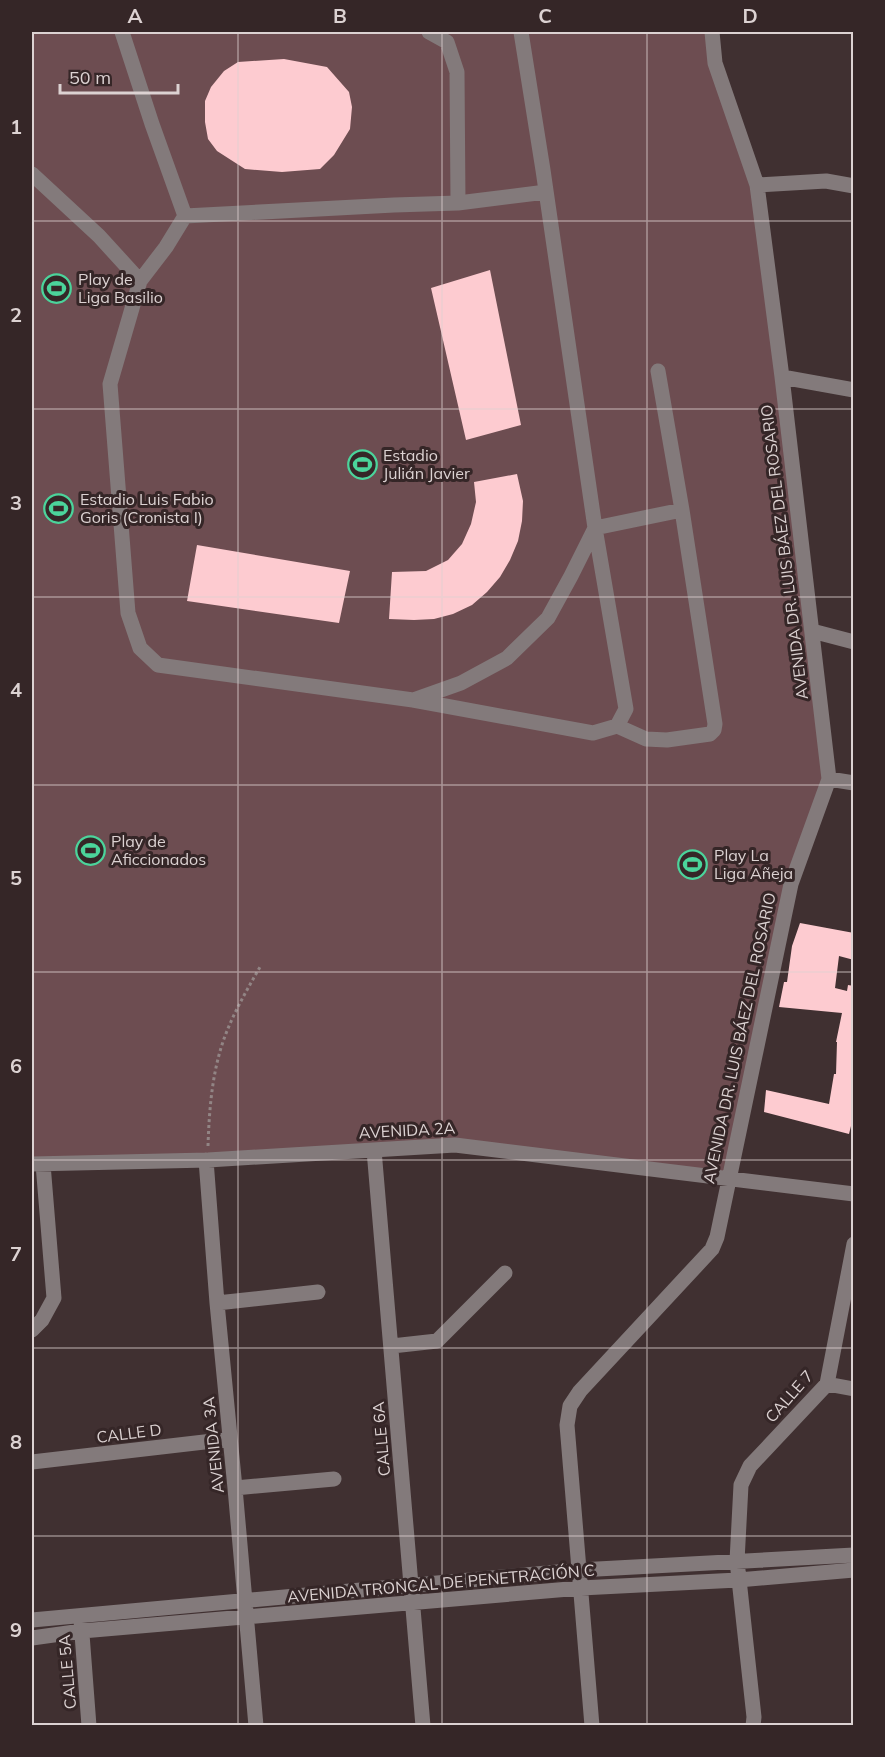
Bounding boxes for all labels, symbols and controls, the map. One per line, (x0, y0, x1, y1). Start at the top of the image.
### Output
text: A (128, 3, 143, 28)
text: B (333, 3, 347, 28)
text: C (538, 3, 552, 28)
text: D (742, 3, 758, 28)
scale bar (60, 57, 178, 95)
text: 50 m (69, 66, 111, 89)
text: 1 (10, 114, 22, 139)
place label: Play de Liga Basilio (78, 269, 163, 307)
sports icon: Play de Liga Basilio (41, 272, 73, 304)
text: 2 (10, 302, 22, 327)
street label: AVENIDA DR. LUIS BÁEZ DEL ROSARIO (756, 403, 812, 701)
place label: Estadio Julián Javier (383, 445, 470, 483)
sports icon: Estadio Julián Javier (346, 448, 378, 480)
place label: Estadio Luis Fabio Goris (Cronista I) (80, 489, 214, 527)
text: 3 (10, 490, 22, 515)
sports icon: Estadio Luis Fabio Goris (Cronista I) (43, 492, 75, 524)
text: 4 (10, 677, 22, 702)
place label: Play de Aficcionados (111, 831, 206, 869)
sports icon: Play de Aficcionados (74, 834, 106, 866)
place label: Play La Liga Añeja (714, 845, 793, 883)
sports icon: Play La Liga Añeja (677, 848, 709, 880)
text: 5 (10, 865, 22, 890)
street label: AVENIDA DR. LUIS BÁEZ DEL ROSARIO (698, 891, 780, 1185)
text: 6 (10, 1053, 22, 1078)
street label: AVENIDA 2A (358, 1117, 456, 1143)
text: 7 (10, 1241, 22, 1266)
street label: CALLE 7 (761, 1366, 817, 1426)
street label: AVENIDA 3A (198, 1396, 228, 1494)
street label: CALLE 6A (368, 1401, 394, 1477)
street label: CALLE D (95, 1419, 163, 1447)
text: 8 (10, 1429, 22, 1454)
street label: AVENIDA TRONCAL DE PENETRACIÓN C (286, 1560, 596, 1606)
text: 9 (10, 1617, 22, 1642)
street label: CALLE 5A (54, 1634, 80, 1710)

